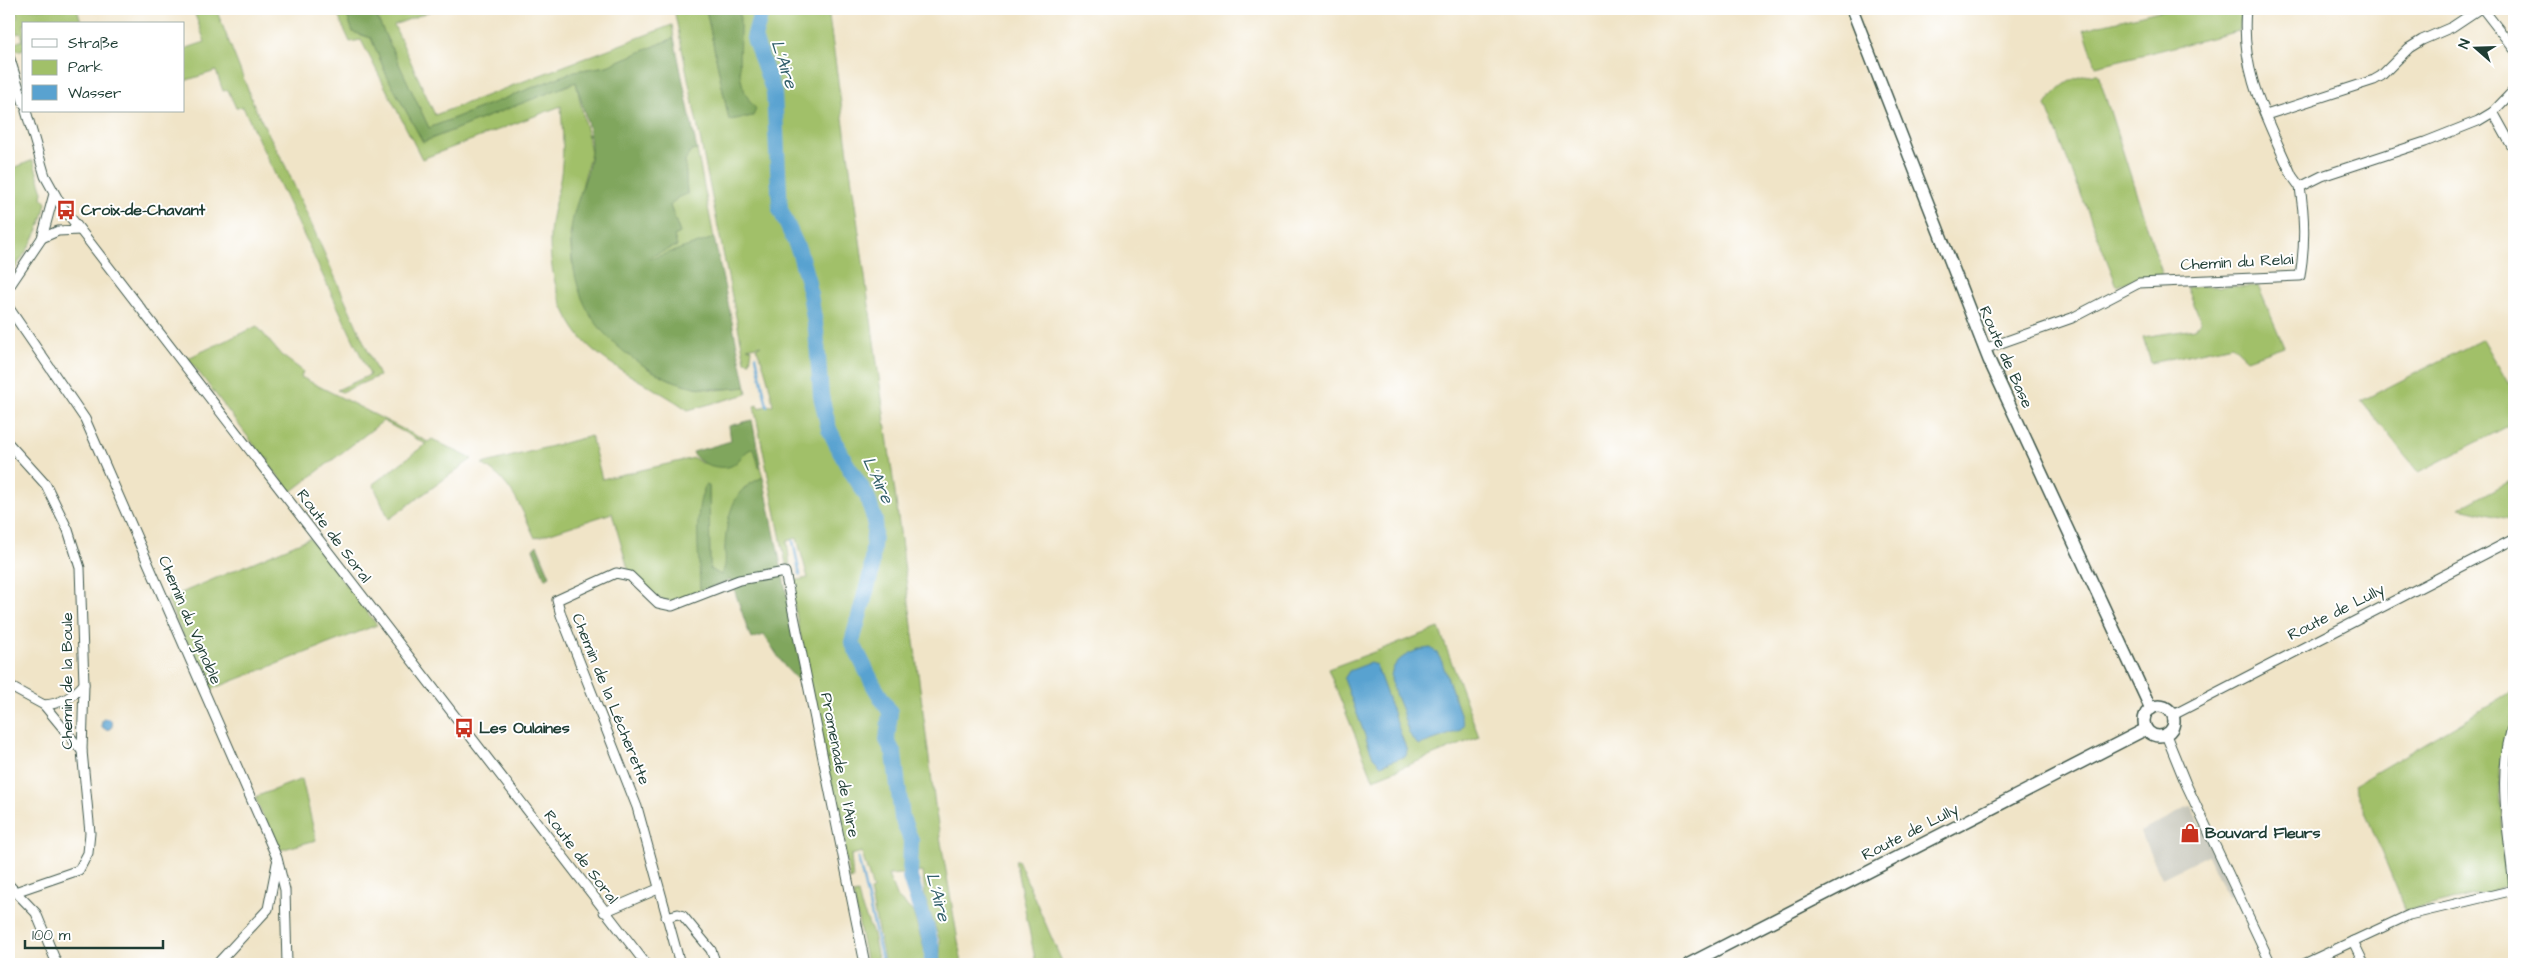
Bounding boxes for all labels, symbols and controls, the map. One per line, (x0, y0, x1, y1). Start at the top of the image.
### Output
legend (22, 22, 185, 112)
north arrow (2450, 22, 2500, 72)
text: Straße (68, 33, 118, 54)
text: N (2454, 36, 2476, 51)
water label: L'Aire (764, 37, 804, 93)
text: Park (68, 57, 103, 78)
text: Wasser (68, 83, 121, 104)
bus stop icon: Croix-de-Chavant (55, 199, 77, 221)
place label: Croix-de-Chavant (81, 199, 206, 221)
street label: Chemin du Relai (2180, 248, 2295, 276)
street label: Route de Base (1974, 302, 2038, 412)
water label: L'Aire (856, 452, 900, 509)
street label: Route de Soral (291, 485, 377, 587)
street label: Chemin du Vignoble (152, 552, 227, 688)
street label: Route de Lully (2284, 578, 2389, 647)
street label: Chemin de la Lécherette (567, 610, 656, 788)
street label: Chemin de la Boule (56, 612, 78, 750)
street label: Promenade de l'Aire (815, 691, 865, 840)
bus stop icon: Les Oulaines (453, 717, 475, 739)
place label: Les Oulaines (479, 717, 570, 739)
street label: Route de Lully (1858, 798, 1963, 867)
street label: Route de Soral (538, 806, 624, 908)
shop icon: Bouvard Fleurs (2179, 822, 2201, 844)
place label: Bouvard Fleurs (2205, 822, 2321, 844)
water label: L'Aire (920, 870, 957, 925)
scale bar (25, 918, 162, 950)
text: 100 m (32, 925, 71, 946)

